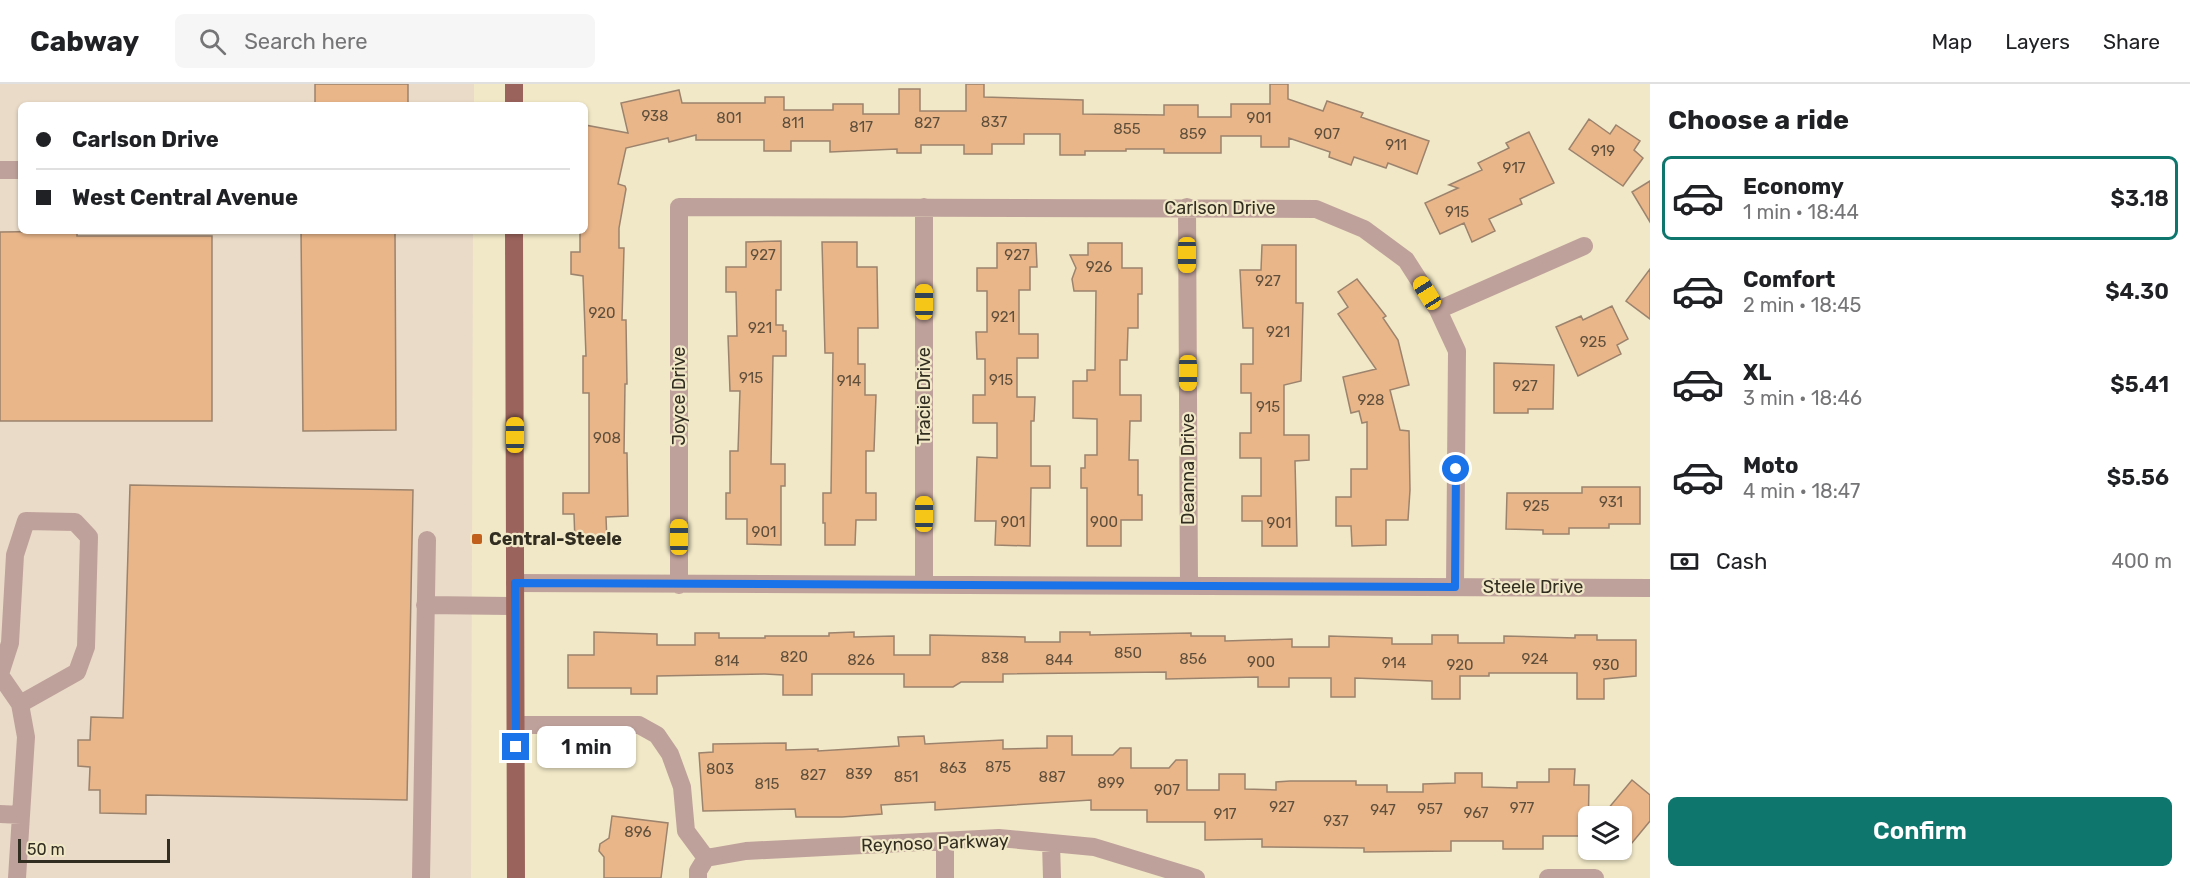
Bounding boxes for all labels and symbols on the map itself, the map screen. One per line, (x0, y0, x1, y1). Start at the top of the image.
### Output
house number: 938 (641, 107, 669, 125)
house number: 801 (716, 109, 742, 127)
house number: 901 (1247, 109, 1271, 127)
house number: 837 (981, 113, 1007, 131)
house number: 811 (782, 114, 804, 132)
house number: 827 (914, 114, 940, 132)
house number: 817 (849, 118, 873, 136)
house number: 855 (1113, 120, 1141, 138)
house number: 859 (1179, 125, 1207, 143)
house number: 907 (1314, 125, 1340, 143)
house number: 911 (1385, 136, 1407, 154)
house number: 919 (1591, 142, 1615, 160)
house number: 917 (1502, 159, 1526, 177)
street label: Carlson Drive (1164, 197, 1276, 219)
house number: 915 (1445, 203, 1469, 221)
car (1178, 237, 1196, 273)
house number: 927 (750, 246, 776, 264)
house number: 927 (1004, 246, 1030, 264)
house number: 926 (1086, 258, 1112, 276)
house number: 927 (1255, 272, 1281, 290)
car (1410, 273, 1444, 313)
car (915, 284, 933, 320)
house number: 920 (588, 304, 616, 322)
house number: 921 (991, 308, 1015, 326)
house number: 921 (748, 319, 772, 337)
house number: 921 (1266, 323, 1290, 341)
house number: 925 (1580, 333, 1606, 351)
street label: Joyce Drive (668, 347, 690, 445)
street label: Tracie Drive (913, 347, 935, 445)
car (1179, 355, 1197, 391)
house number: 915 (739, 369, 763, 387)
house number: 915 (989, 371, 1013, 389)
house number: 914 (837, 372, 861, 390)
house number: 927 (1512, 377, 1538, 395)
house number: 928 (1357, 391, 1385, 409)
house number: 915 (1256, 398, 1280, 416)
street label: Deanna Drive (1177, 413, 1199, 525)
car (506, 417, 524, 453)
house number: 908 (593, 429, 621, 447)
route start (1442, 455, 1469, 482)
house number: 931 (1599, 493, 1623, 511)
car (915, 496, 933, 532)
house number: 925 (1523, 497, 1549, 515)
house number: 901 (1001, 513, 1025, 531)
house number: 900 (1090, 513, 1118, 531)
house number: 901 (1267, 514, 1291, 532)
car (670, 519, 688, 555)
house number: 901 (752, 523, 776, 541)
place label: Central-Steele (489, 528, 622, 550)
marker: Central-Steele (470, 532, 484, 546)
street label: Steele Drive (1483, 576, 1583, 598)
house number: 850 (1114, 644, 1142, 662)
house number: 820 (780, 648, 808, 666)
house number: 838 (981, 649, 1009, 667)
house number: 856 (1179, 650, 1207, 668)
house number: 924 (1522, 650, 1548, 668)
house number: 826 (847, 651, 875, 669)
house number: 844 (1045, 651, 1073, 669)
house number: 814 (714, 652, 740, 670)
house number: 900 (1247, 653, 1275, 671)
house number: 914 (1382, 654, 1406, 672)
house number: 920 (1446, 656, 1474, 674)
house number: 930 (1592, 656, 1620, 674)
callout: 1 min (537, 726, 636, 768)
route end (502, 733, 529, 760)
house number: 875 (985, 758, 1011, 776)
house number: 863 (939, 759, 967, 777)
house number: 803 (706, 760, 734, 778)
house number: 839 (845, 765, 873, 783)
house number: 827 (800, 766, 826, 784)
house number: 851 (894, 768, 918, 786)
house number: 887 (1039, 768, 1066, 786)
house number: 899 (1097, 774, 1125, 792)
house number: 815 (755, 775, 780, 793)
house number: 907 (1154, 781, 1180, 799)
house number: 927 (1269, 798, 1295, 816)
house number: 977 (1510, 799, 1534, 817)
house number: 957 (1417, 800, 1443, 818)
house number: 947 (1370, 801, 1396, 819)
house number: 967 (1463, 804, 1489, 822)
house number: 917 (1213, 805, 1237, 823)
house number: 937 (1323, 812, 1349, 830)
house number: 896 (624, 823, 652, 841)
street label: Reynoso Parkway (861, 829, 1009, 857)
scale bar (18, 836, 170, 864)

